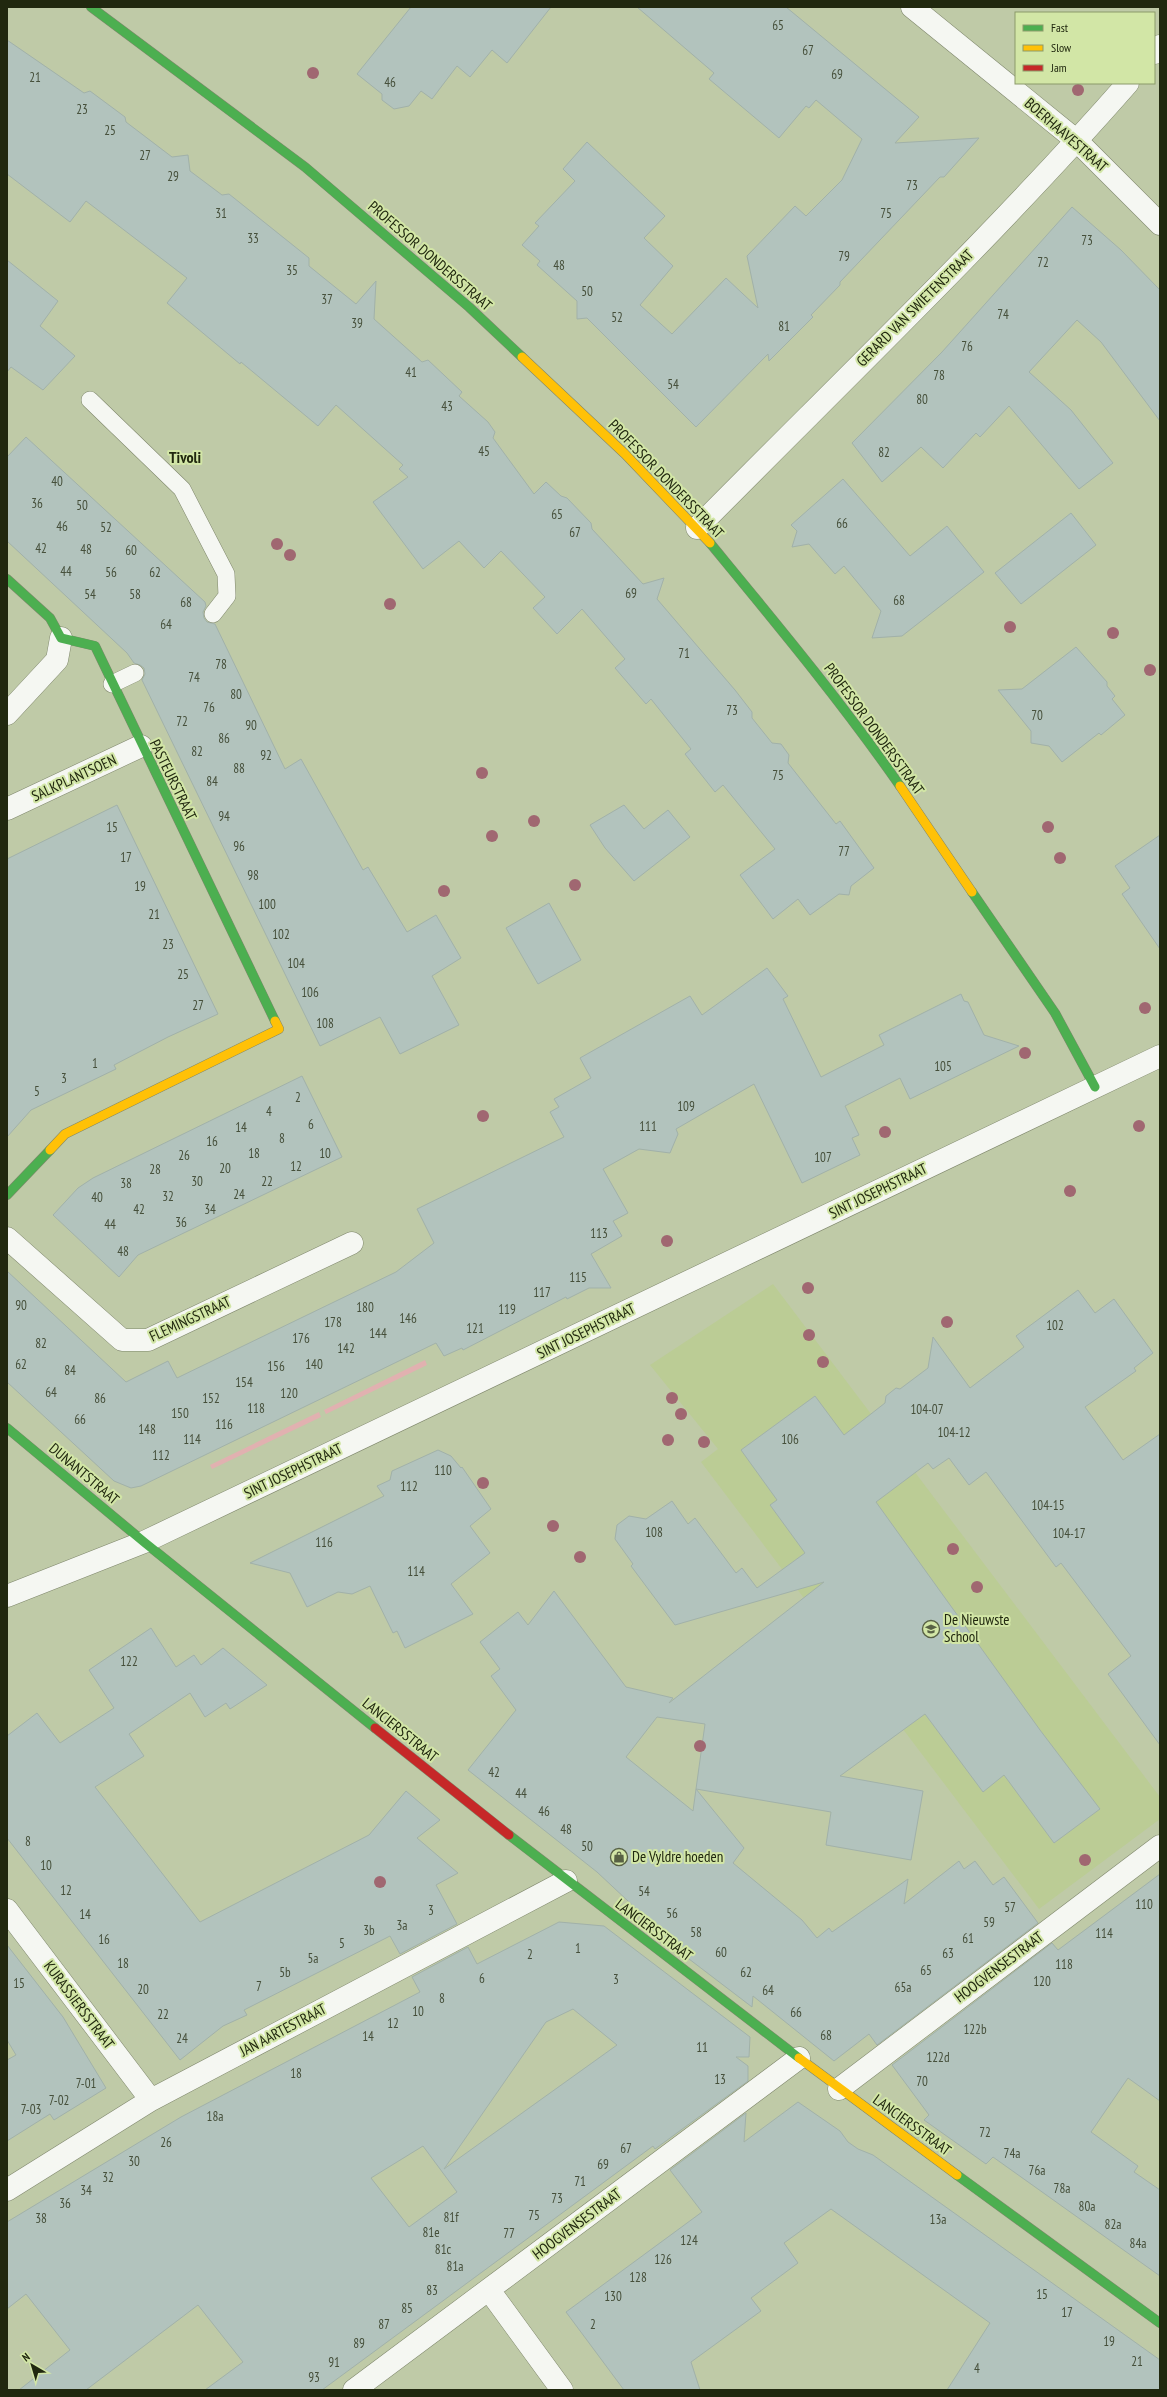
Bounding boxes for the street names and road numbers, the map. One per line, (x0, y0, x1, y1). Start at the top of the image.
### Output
street label: BOERHAAVESTRAAT (1021, 93, 1112, 176)
street label: PROFESSOR DONDERSSTRAAT (364, 197, 496, 315)
street label: GERARD VAN SWIETENSTRAAT (852, 245, 977, 370)
street label: PROFESSOR DONDERSSTRAAT (605, 415, 728, 542)
street label: PROFESSOR DONDERSSTRAAT (820, 659, 929, 798)
street label: PASTEURSTRAAT (146, 736, 201, 824)
street label: SALKPLANTSOEN (28, 750, 119, 805)
street label: SINT JOSEPHSTRAAT (826, 1158, 930, 1223)
street label: FLEMINGSTRAAT (146, 1291, 234, 1346)
street label: SINT JOSEPHSTRAAT (534, 1298, 638, 1363)
street label: SINT JOSEPHSTRAAT (241, 1438, 345, 1503)
street label: DUNANTSTRAAT (45, 1439, 123, 1509)
street label: LANCIERSSTRAAT (359, 1693, 442, 1766)
street label: LANCIERSSTRAAT (612, 1894, 697, 1965)
street label: HOOGVENSESTRAAT (951, 1927, 1047, 2006)
street label: KURASSIERSSTRAAT (40, 1957, 119, 2053)
street label: JAN AARTESTRAAT (235, 1999, 330, 2061)
street label: LANCIERSSTRAAT (870, 2090, 955, 2159)
street label: HOOGVENSESTRAAT (529, 2184, 625, 2263)

